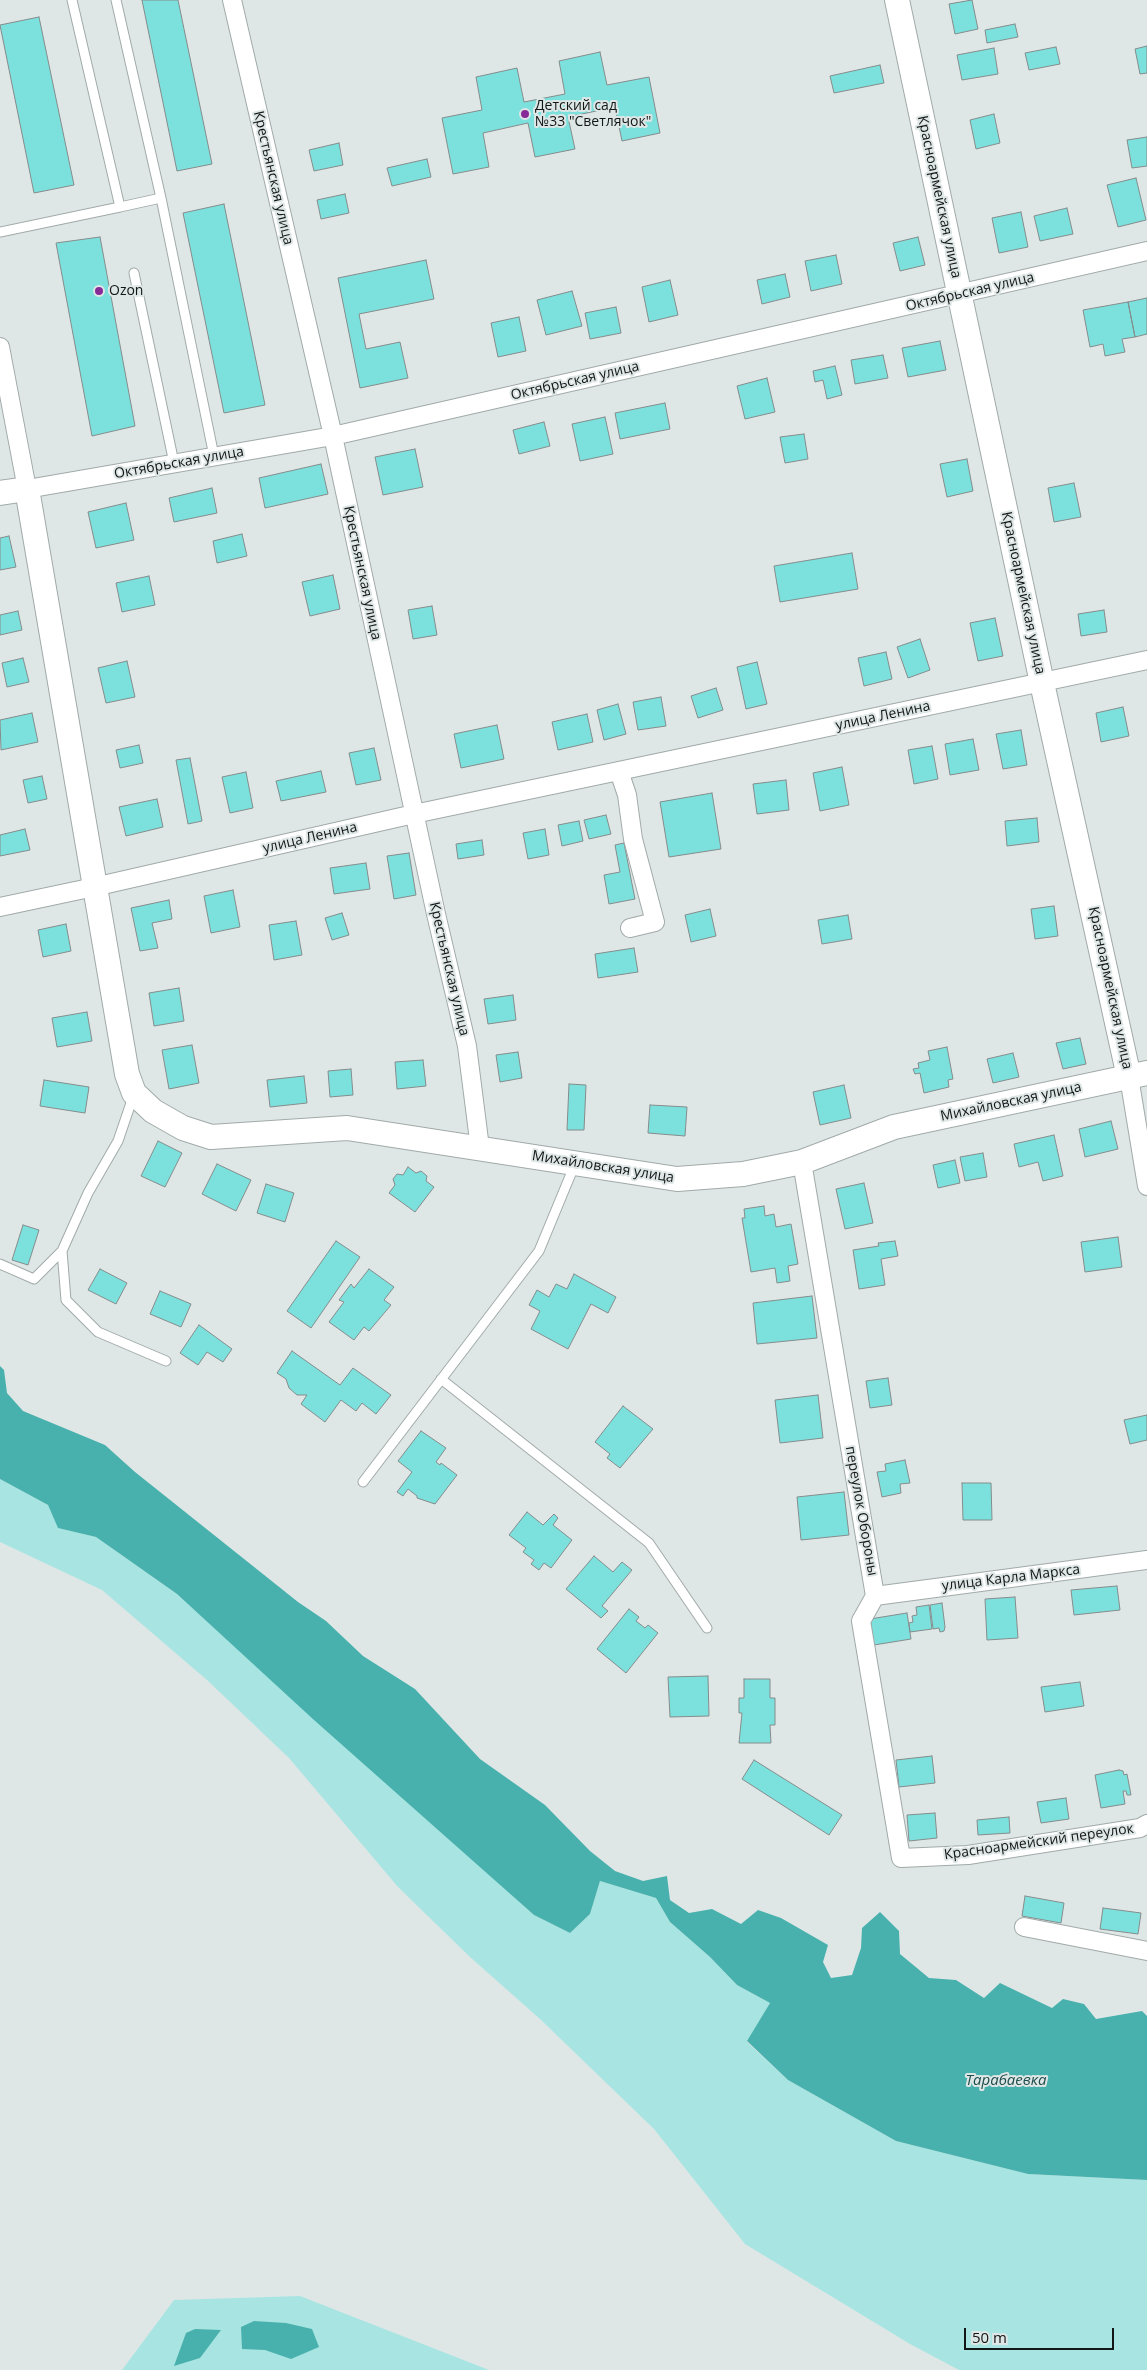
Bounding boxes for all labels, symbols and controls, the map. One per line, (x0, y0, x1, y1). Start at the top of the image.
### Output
place label: Детский сад №33 "Светлячок" (535, 98, 651, 130)
marker: Детский сад №33 "Светлячок" (519, 108, 531, 120)
street label: Крестьянская улица (249, 110, 297, 246)
street label: Красноармейская улица (914, 114, 964, 280)
street label: Октябрьская улица (904, 269, 1036, 315)
place label: Ozon (109, 283, 143, 299)
marker: Ozon (93, 285, 105, 297)
street label: Октябрьская улица (509, 358, 641, 404)
street label: Октябрьская улица (113, 443, 245, 483)
street label: Крестьянская улица (340, 504, 384, 642)
street label: Красноармейская улица (998, 510, 1048, 676)
street label: улица Ленина (834, 698, 932, 734)
street label: улица Ленина (261, 819, 359, 857)
street label: Крестьянская улица (425, 901, 473, 1037)
street label: Красноармейская улица (1085, 905, 1135, 1071)
street label: Михайловская улица (939, 1079, 1083, 1125)
street label: Михайловская улица (531, 1147, 675, 1187)
street label: переулок Обороны (841, 1445, 881, 1577)
street label: улица Карла Маркса (941, 1561, 1081, 1595)
street label: Красноармейский переулок (943, 1820, 1135, 1864)
water label: Тарабаевка (966, 2072, 1046, 2090)
scale bar (967, 2318, 1117, 2350)
text: 50 m (972, 2327, 1007, 2347)

